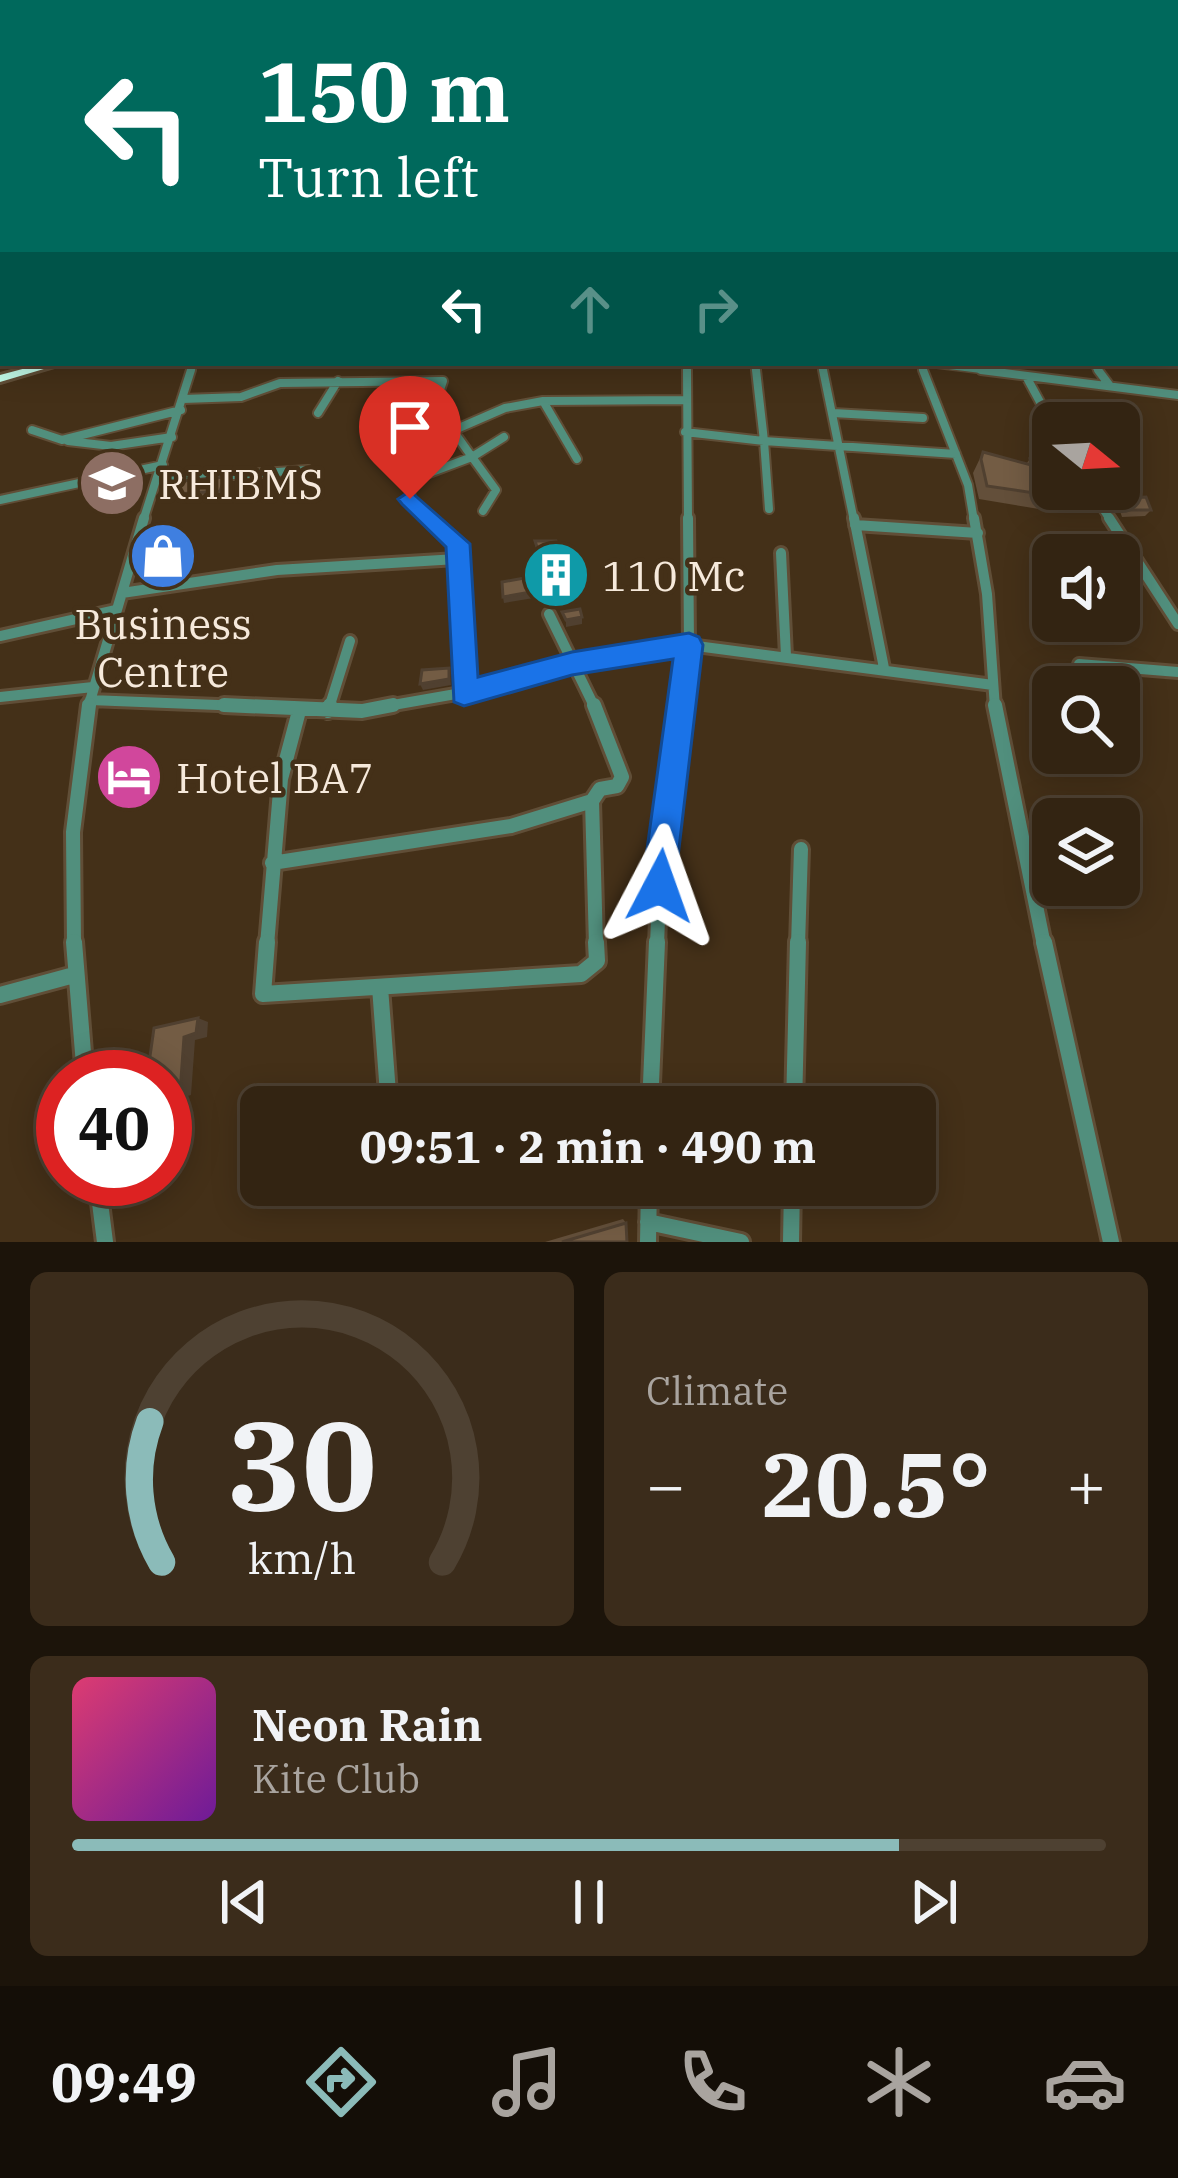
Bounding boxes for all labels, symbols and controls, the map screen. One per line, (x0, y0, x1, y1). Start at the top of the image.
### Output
text: 150 m (258, 36, 510, 145)
icon: left (60, 48, 216, 204)
text: Turn left (258, 142, 479, 212)
icon: left (431, 276, 497, 342)
icon: ahead (557, 276, 623, 342)
icon: right (683, 276, 749, 342)
pin (359, 376, 461, 499)
icon: arrive (377, 394, 443, 460)
north arrow (1032, 402, 1140, 510)
map controls (1032, 402, 1140, 906)
school or university icon: RHIBMS (77, 448, 147, 518)
place label: RHIBMS (158, 456, 323, 511)
shop icon: Business Centre (128, 521, 198, 591)
button: sound (1032, 534, 1140, 642)
building icon: 110 Mc (521, 540, 591, 610)
place label: 110 Mc (602, 548, 746, 603)
place label: Business Centre (74, 596, 252, 699)
button: search (1032, 666, 1140, 774)
hotel icon: Hotel BA7 (94, 742, 164, 812)
place label: Hotel BA7 (176, 750, 374, 805)
button: layers (1032, 798, 1140, 906)
position arrow (597, 823, 723, 949)
speed limit sign: 40 (36, 1050, 192, 1206)
text: 09:51 · 2 min · 490 m (360, 1117, 816, 1175)
text: Climate (646, 1365, 788, 1416)
text: 30 (227, 1383, 377, 1545)
text: 20.5° (761, 1425, 991, 1542)
text: − (646, 1441, 686, 1527)
text: + (1066, 1441, 1106, 1527)
text: km/h (248, 1530, 356, 1586)
text: Neon Rain (252, 1695, 482, 1753)
text: Kite Club (252, 1753, 420, 1804)
icon: previous (211, 1869, 277, 1935)
icon: pause (556, 1869, 622, 1935)
icon: next (901, 1869, 967, 1935)
icon: directions (299, 2040, 383, 2124)
icon: music (485, 2040, 569, 2124)
icon: phone (671, 2040, 755, 2124)
icon: climate (857, 2040, 941, 2124)
icon: car (1043, 2040, 1127, 2124)
text: 09:49 (51, 2047, 197, 2117)

